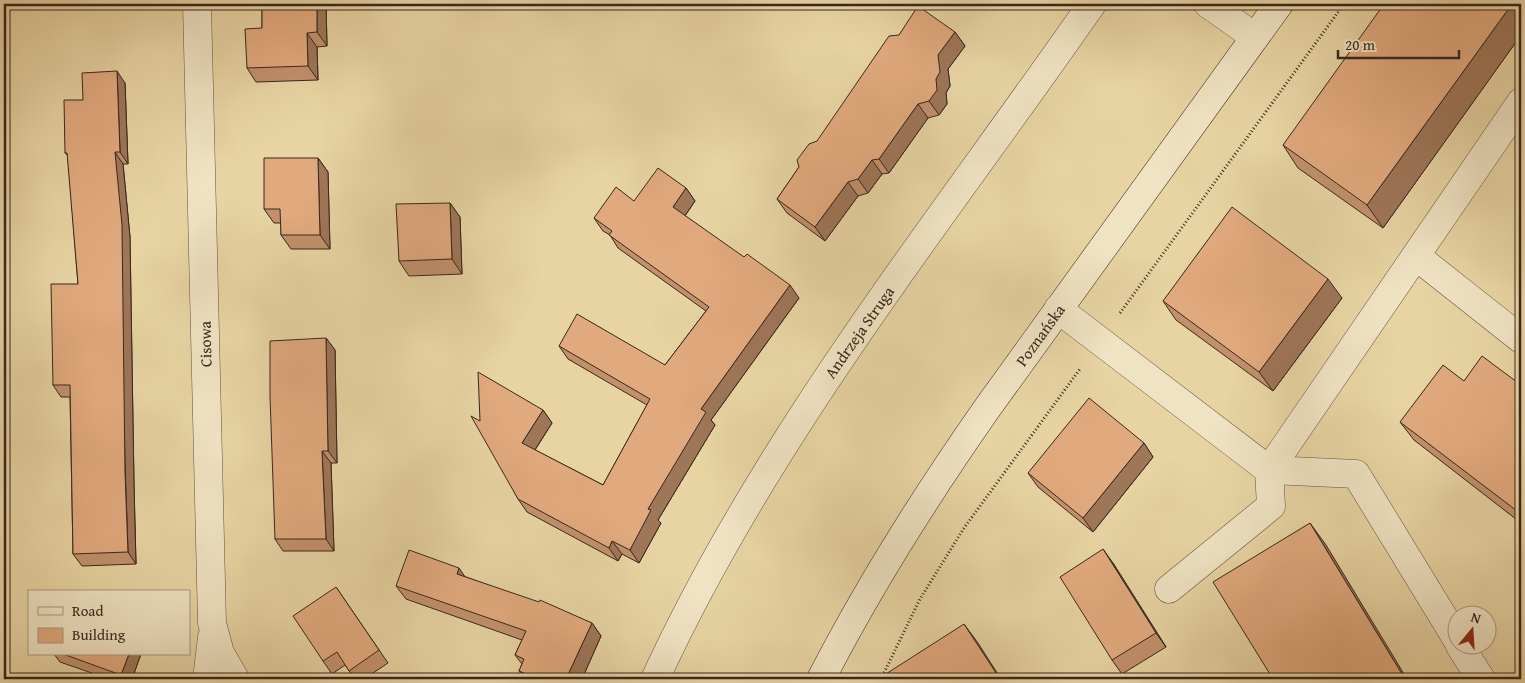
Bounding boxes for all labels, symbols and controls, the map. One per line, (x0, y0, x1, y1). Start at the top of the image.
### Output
scale bar (1338, 28, 1459, 60)
text: 20 m (1345, 34, 1376, 55)
street label: Andrzeja Struga (818, 281, 900, 383)
street label: Poznańska (1009, 299, 1071, 371)
street label: Cisowa (193, 320, 217, 367)
legend (28, 590, 190, 656)
text: Road (72, 600, 103, 621)
north arrow (1448, 606, 1498, 656)
text: N (1468, 607, 1484, 629)
text: Building (72, 624, 126, 645)

